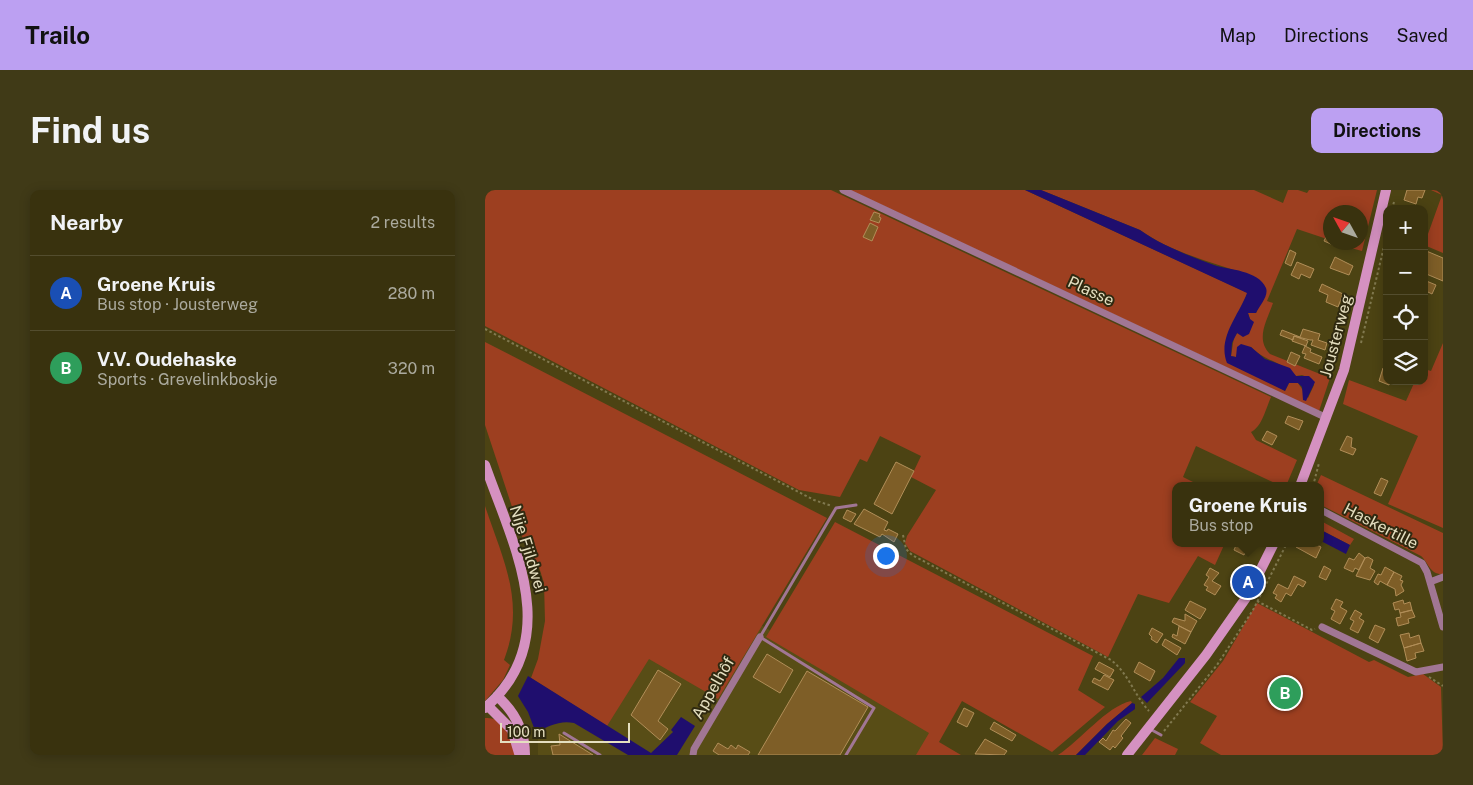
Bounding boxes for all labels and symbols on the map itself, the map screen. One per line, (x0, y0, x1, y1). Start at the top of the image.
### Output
north arrow (1323, 205, 1368, 250)
street label: Plasse (1065, 272, 1117, 310)
street label: Jousterweg (1316, 292, 1356, 380)
street label: Haskertille (1341, 499, 1421, 553)
street label: Nije Fjildwei (506, 503, 550, 595)
your location (873, 543, 899, 569)
pin: A (1232, 563, 1264, 601)
street label: Appelhôf (688, 654, 738, 722)
pin: B (1269, 674, 1301, 712)
scale bar (500, 720, 630, 743)

